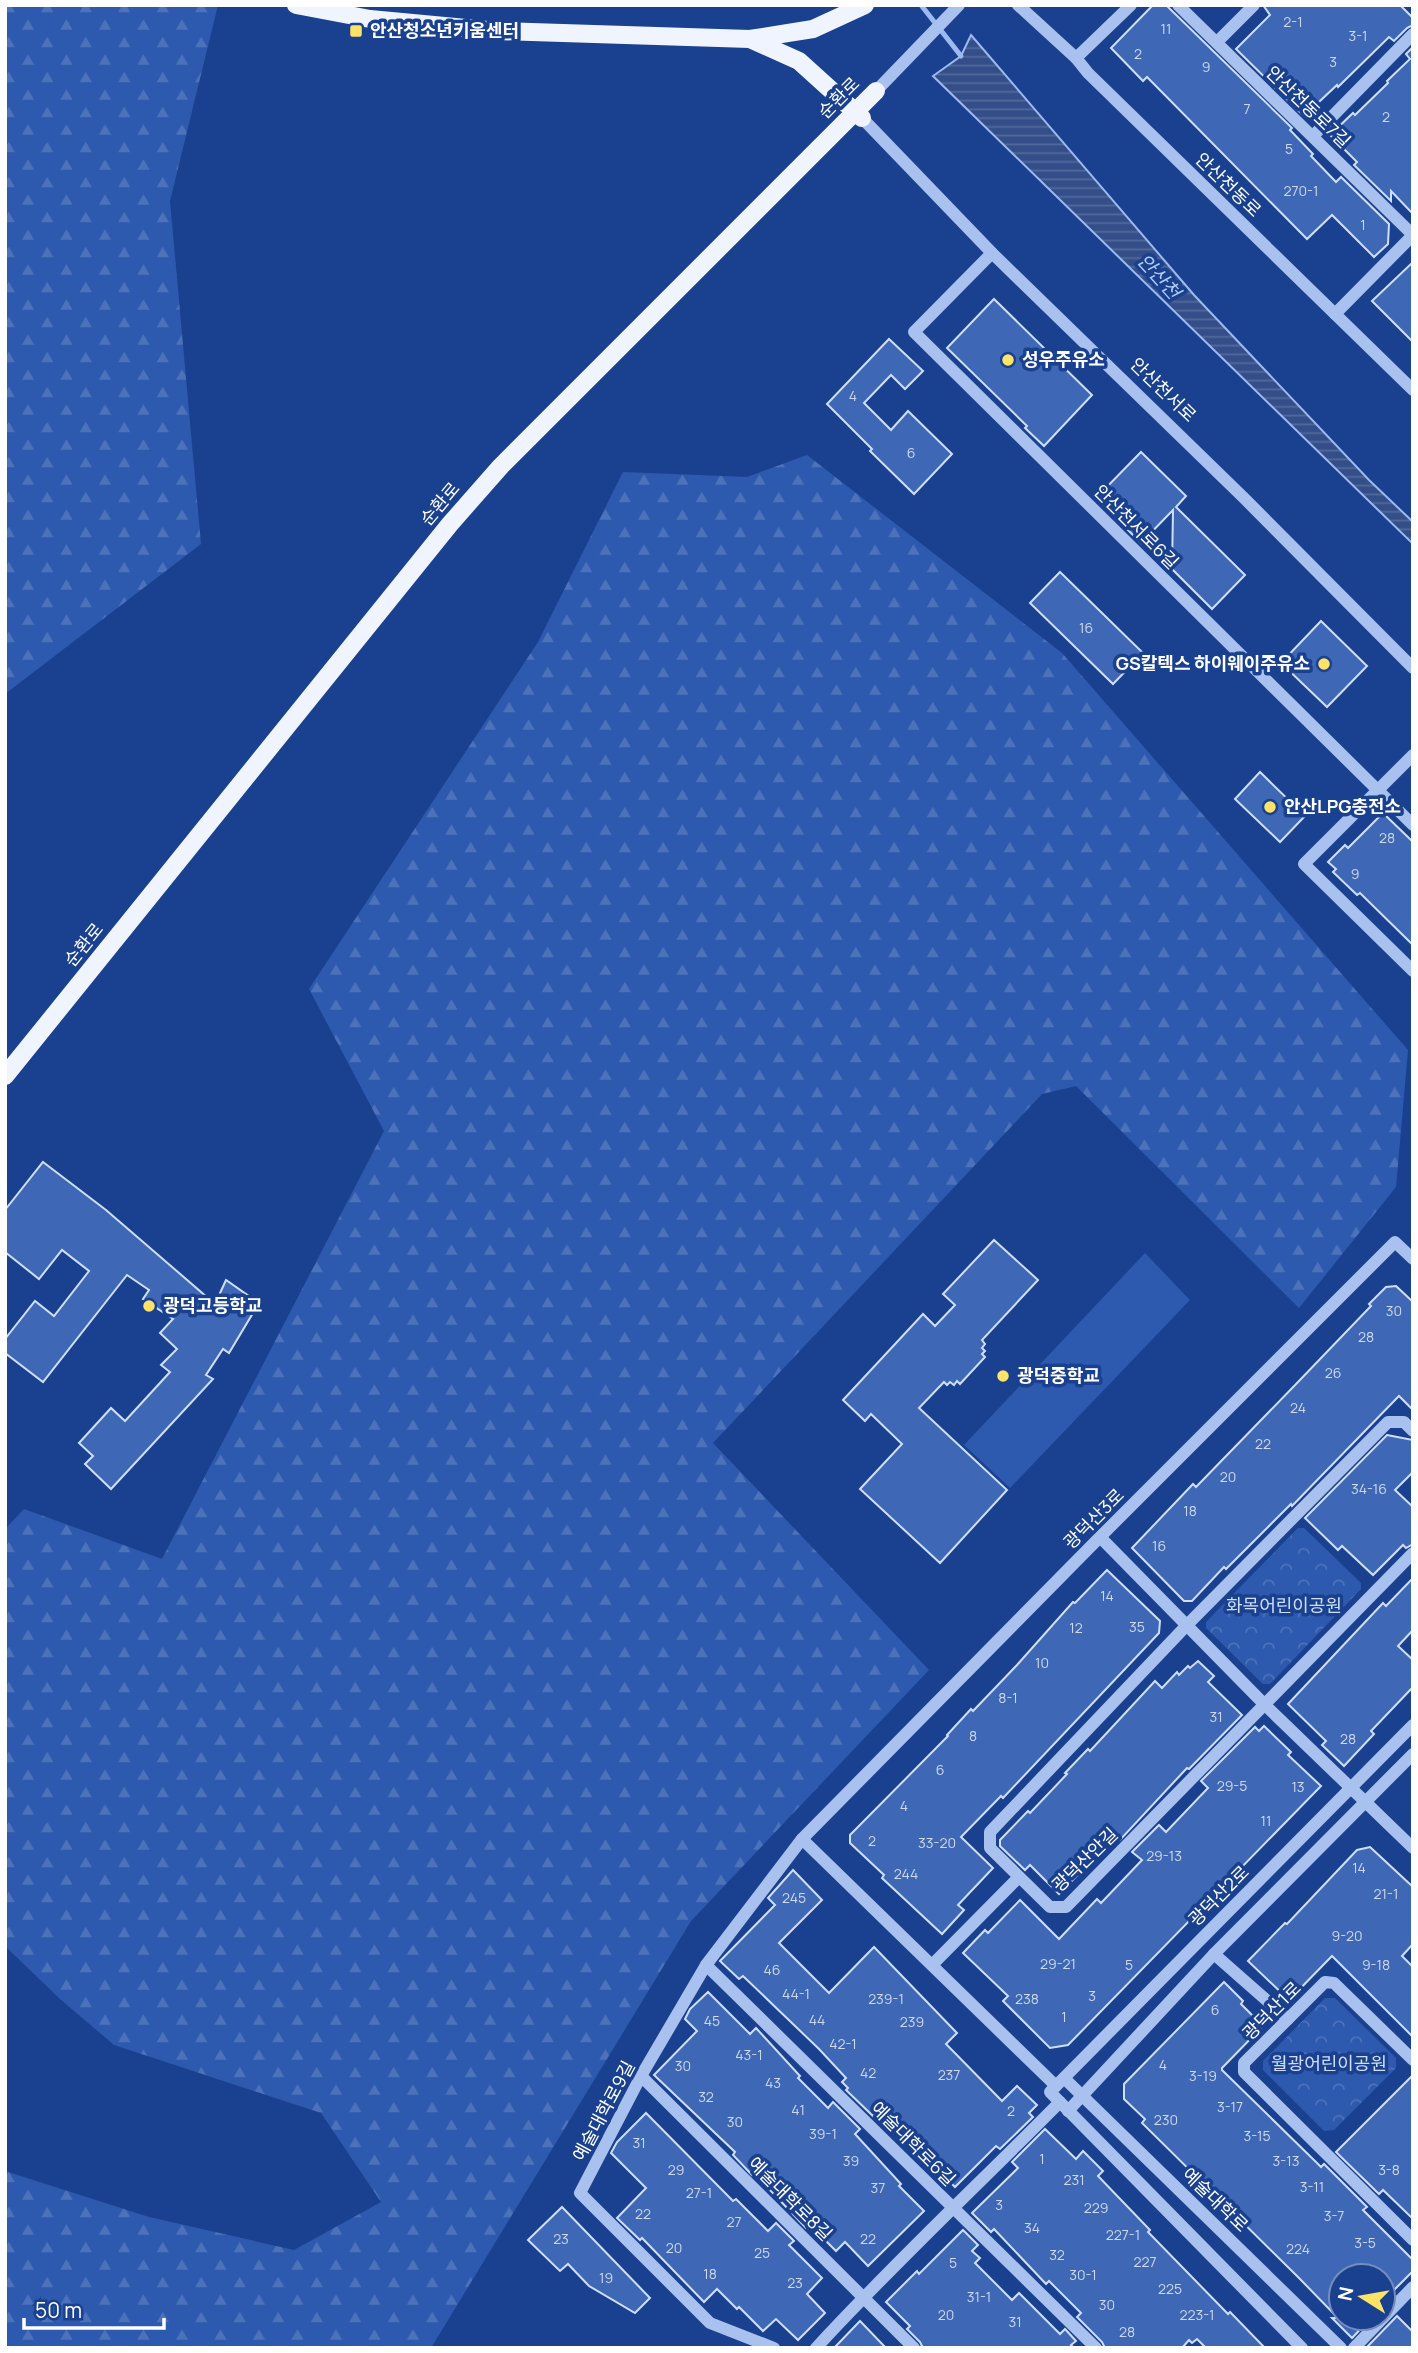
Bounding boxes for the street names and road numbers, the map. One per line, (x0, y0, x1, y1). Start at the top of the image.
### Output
street label: 안산천동로7길 (1261, 60, 1356, 153)
street label: 순환로 (812, 71, 864, 123)
street label: 안산천동로 (1191, 147, 1267, 222)
street label: 안산천서로 (1126, 352, 1202, 427)
street label: 순환로 (414, 477, 464, 530)
street label: 안산천서로6길 (1089, 479, 1184, 574)
street label: 순환로 (58, 918, 108, 971)
street label: 광덕산3로 (1058, 1483, 1129, 1554)
street label: 광덕산안길 (1046, 1822, 1122, 1897)
street label: 광덕산2로 (1183, 1860, 1254, 1931)
street label: 광덕산1로 (1237, 1976, 1306, 2045)
street label: 예술대학로9길 (567, 2056, 640, 2165)
street label: 예술대학로6길 (866, 2096, 961, 2191)
street label: 예술대학로8길 (743, 2151, 838, 2246)
street label: 예술대학로 (1178, 2162, 1254, 2237)

